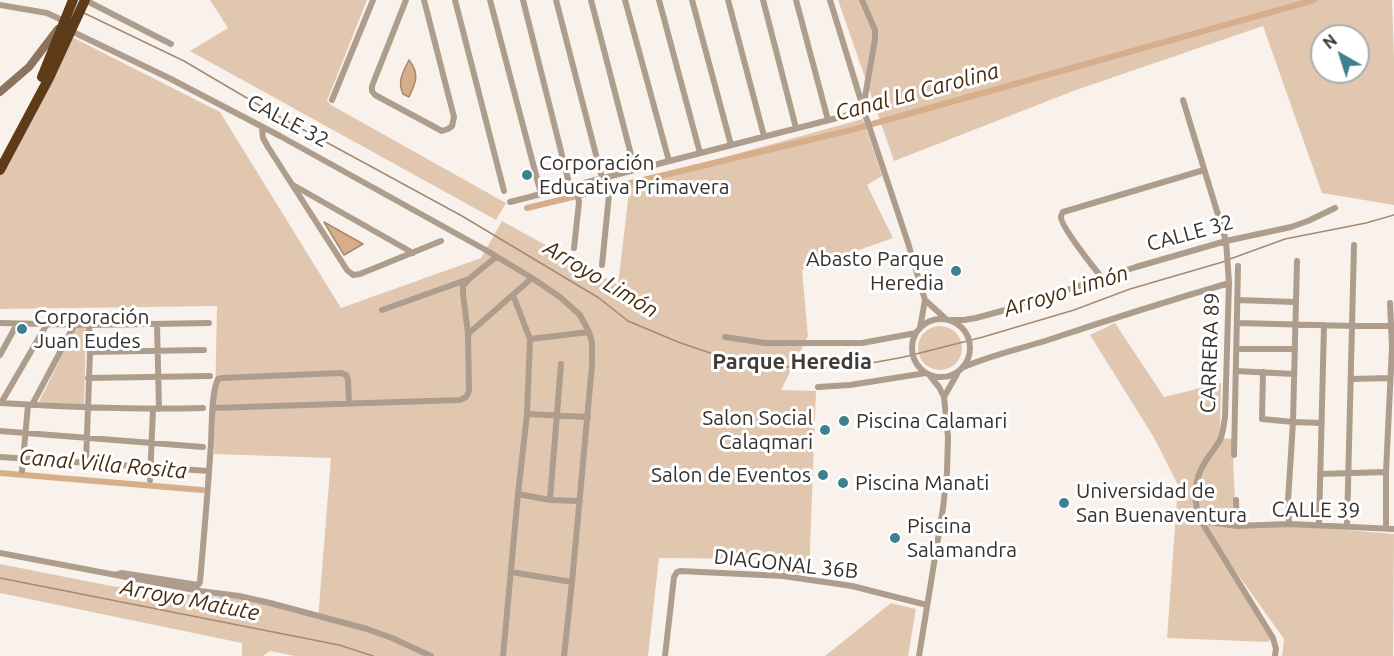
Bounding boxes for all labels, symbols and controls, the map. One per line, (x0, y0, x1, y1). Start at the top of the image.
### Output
north arrow (1310, 24, 1370, 84)
text: N (1320, 31, 1340, 52)
water label: Canal La Carolina (832, 57, 1002, 127)
street label: CALLE 32 (243, 89, 333, 153)
place label: Corporación Educativa Primavera (539, 150, 730, 200)
marker: Corporación Educativa Primavera (520, 168, 534, 182)
street label: CALLE 32 (1144, 209, 1236, 257)
water label: Arroyo Limón (539, 234, 663, 324)
place label: Abasto Parque Heredia (806, 246, 944, 296)
water label: Arroyo Limón (1000, 260, 1132, 322)
marker: Abasto Parque Heredia (949, 264, 963, 278)
street label: CARRERA 89 (1195, 292, 1225, 414)
place label: Corporación Juan Eudes (34, 304, 150, 354)
marker: Corporación Juan Eudes (15, 322, 29, 336)
district label: Parque Heredia (712, 349, 872, 375)
place label: Salon Social Calaqmari (702, 405, 813, 455)
place label: Piscina Calamari (856, 408, 1007, 434)
marker: Piscina Calamari (837, 414, 851, 428)
marker: Salon Social Calaqmari (818, 423, 832, 437)
water label: Canal Villa Rosita (18, 443, 188, 485)
place label: Salon de Eventos (651, 462, 811, 488)
marker: Salon de Eventos (816, 468, 830, 482)
place label: Piscina Manati (855, 470, 989, 496)
marker: Piscina Manati (836, 476, 850, 490)
place label: Universidad de San Buenaventura (1076, 478, 1247, 528)
marker: Universidad de San Buenaventura (1057, 496, 1071, 510)
street label: CALLE 39 (1271, 497, 1361, 523)
place label: Piscina Salamandra (907, 513, 1017, 563)
marker: Piscina Salamandra (888, 531, 902, 545)
street label: DIAGONAL 36B (713, 544, 859, 584)
water label: Arroyo Matute (118, 574, 262, 626)

